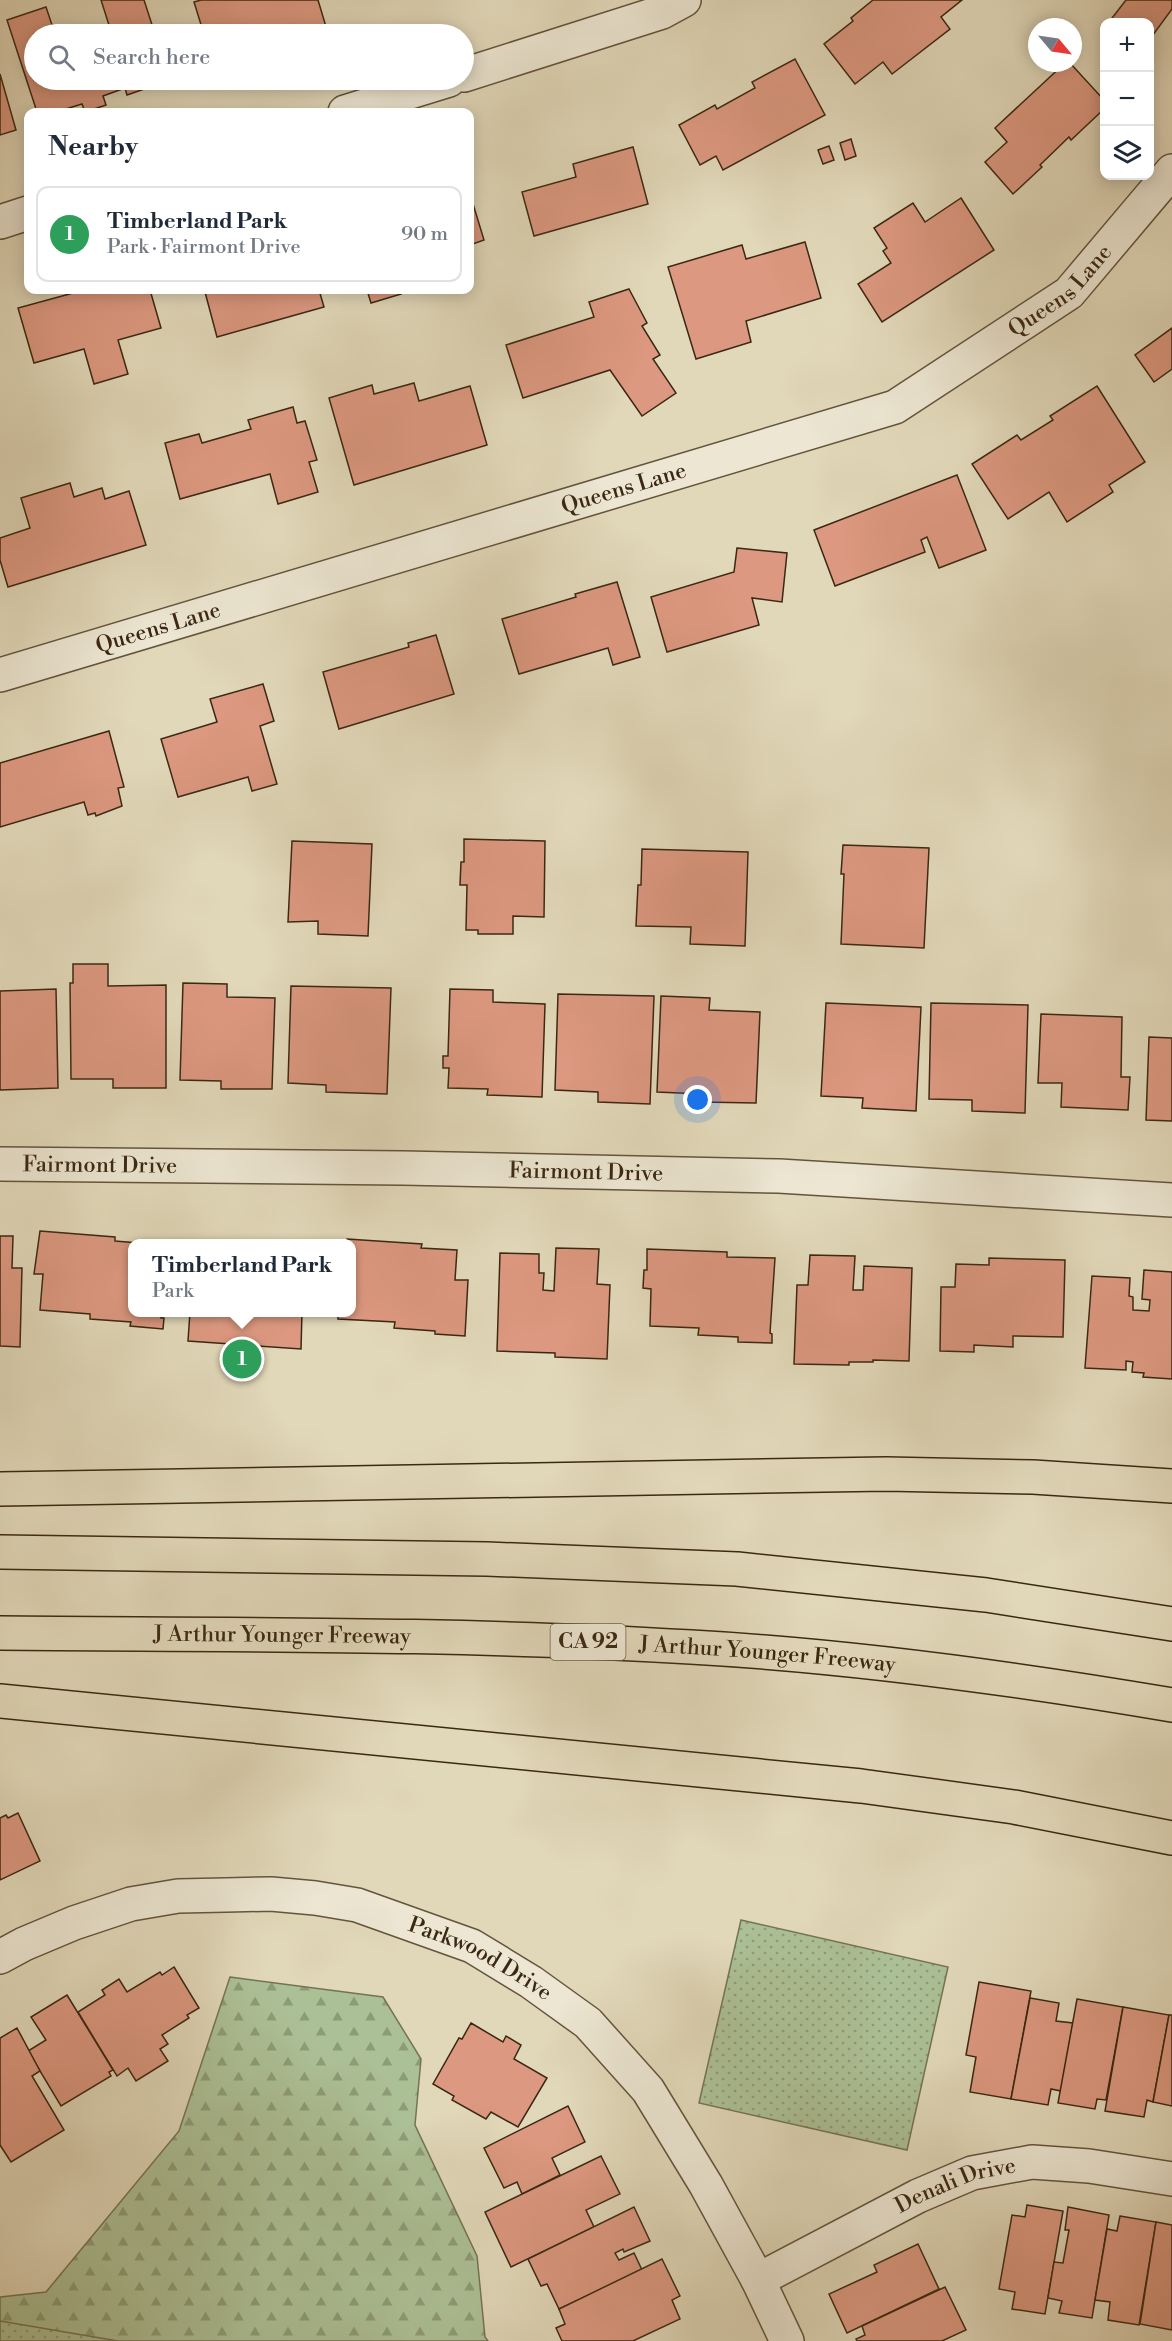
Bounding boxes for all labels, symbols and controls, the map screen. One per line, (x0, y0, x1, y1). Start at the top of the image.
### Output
north arrow (1028, 18, 1082, 72)
map controls (1100, 18, 1154, 180)
button: + (1100, 18, 1154, 72)
search box (24, 24, 474, 90)
icon: search (45, 41, 78, 74)
text: Search here (93, 44, 210, 71)
button: − (1100, 72, 1154, 126)
button: layers (1100, 126, 1154, 180)
text: Nearby (48, 131, 138, 163)
text: Timberland Park (107, 208, 287, 235)
text: 1 (65, 222, 74, 247)
text: 90 m (401, 222, 448, 247)
text: Park · Fairmont Drive (107, 235, 301, 260)
street label: Queens Lane (1003, 239, 1118, 343)
street label: Queens Lane (558, 457, 689, 520)
street label: Queens Lane (92, 596, 224, 659)
your location (683, 1085, 712, 1114)
street label: Fairmont Drive (23, 1151, 177, 1179)
street label: Fairmont Drive (508, 1157, 664, 1187)
popup (128, 1239, 356, 1317)
text: Timberland Park (152, 1252, 332, 1279)
text: Park (152, 1279, 194, 1304)
pin: 1 (222, 1336, 262, 1382)
street label: J Arthur Younger Freeway (152, 1620, 411, 1650)
road number: CA 92 (550, 1624, 626, 1660)
street label: J Arthur Younger Freeway (637, 1631, 898, 1678)
street label: Parkwood Drive (405, 1911, 558, 2006)
street label: Denali Drive (890, 2152, 1018, 2219)

